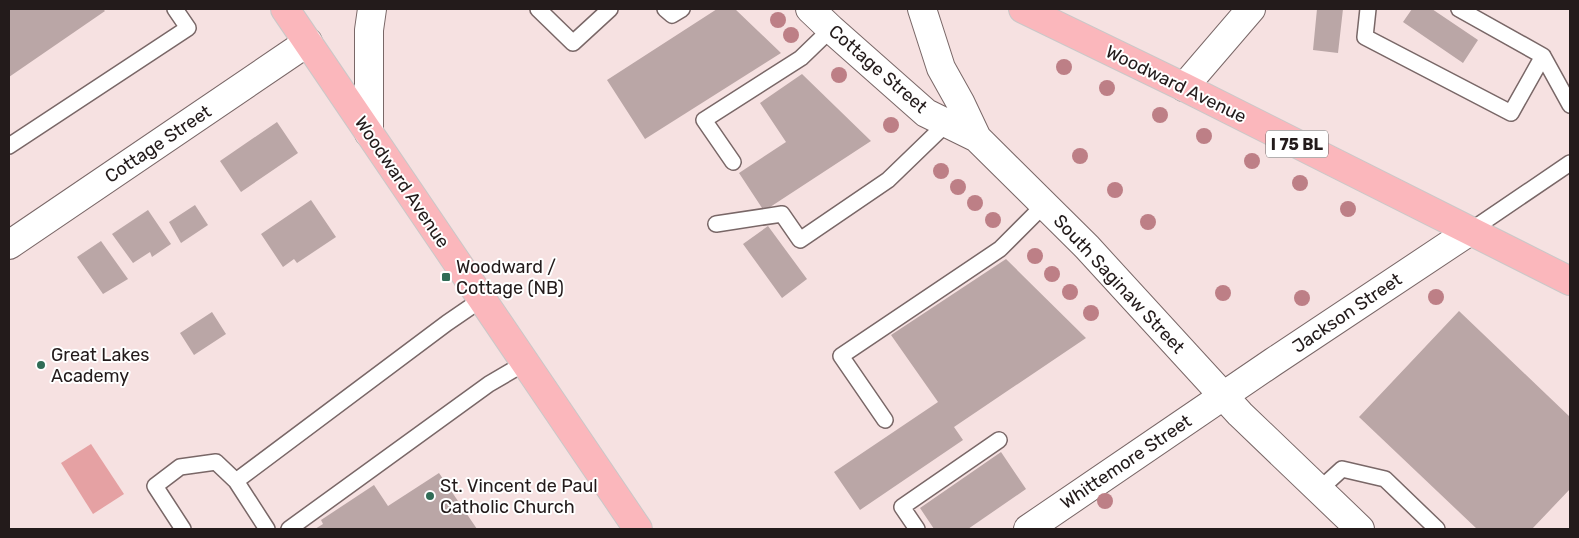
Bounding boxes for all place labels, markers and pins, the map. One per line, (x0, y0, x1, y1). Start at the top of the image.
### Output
place label: Woodward / Cottage (NB) (456, 256, 564, 299)
marker: Woodward / Cottage (NB) (440, 271, 452, 283)
place label: Great Lakes Academy (51, 344, 149, 387)
marker: Great Lakes Academy (35, 359, 47, 371)
place label: St. Vincent de Paul Catholic Church (440, 475, 598, 518)
marker: St. Vincent de Paul Catholic Church (424, 490, 436, 502)

